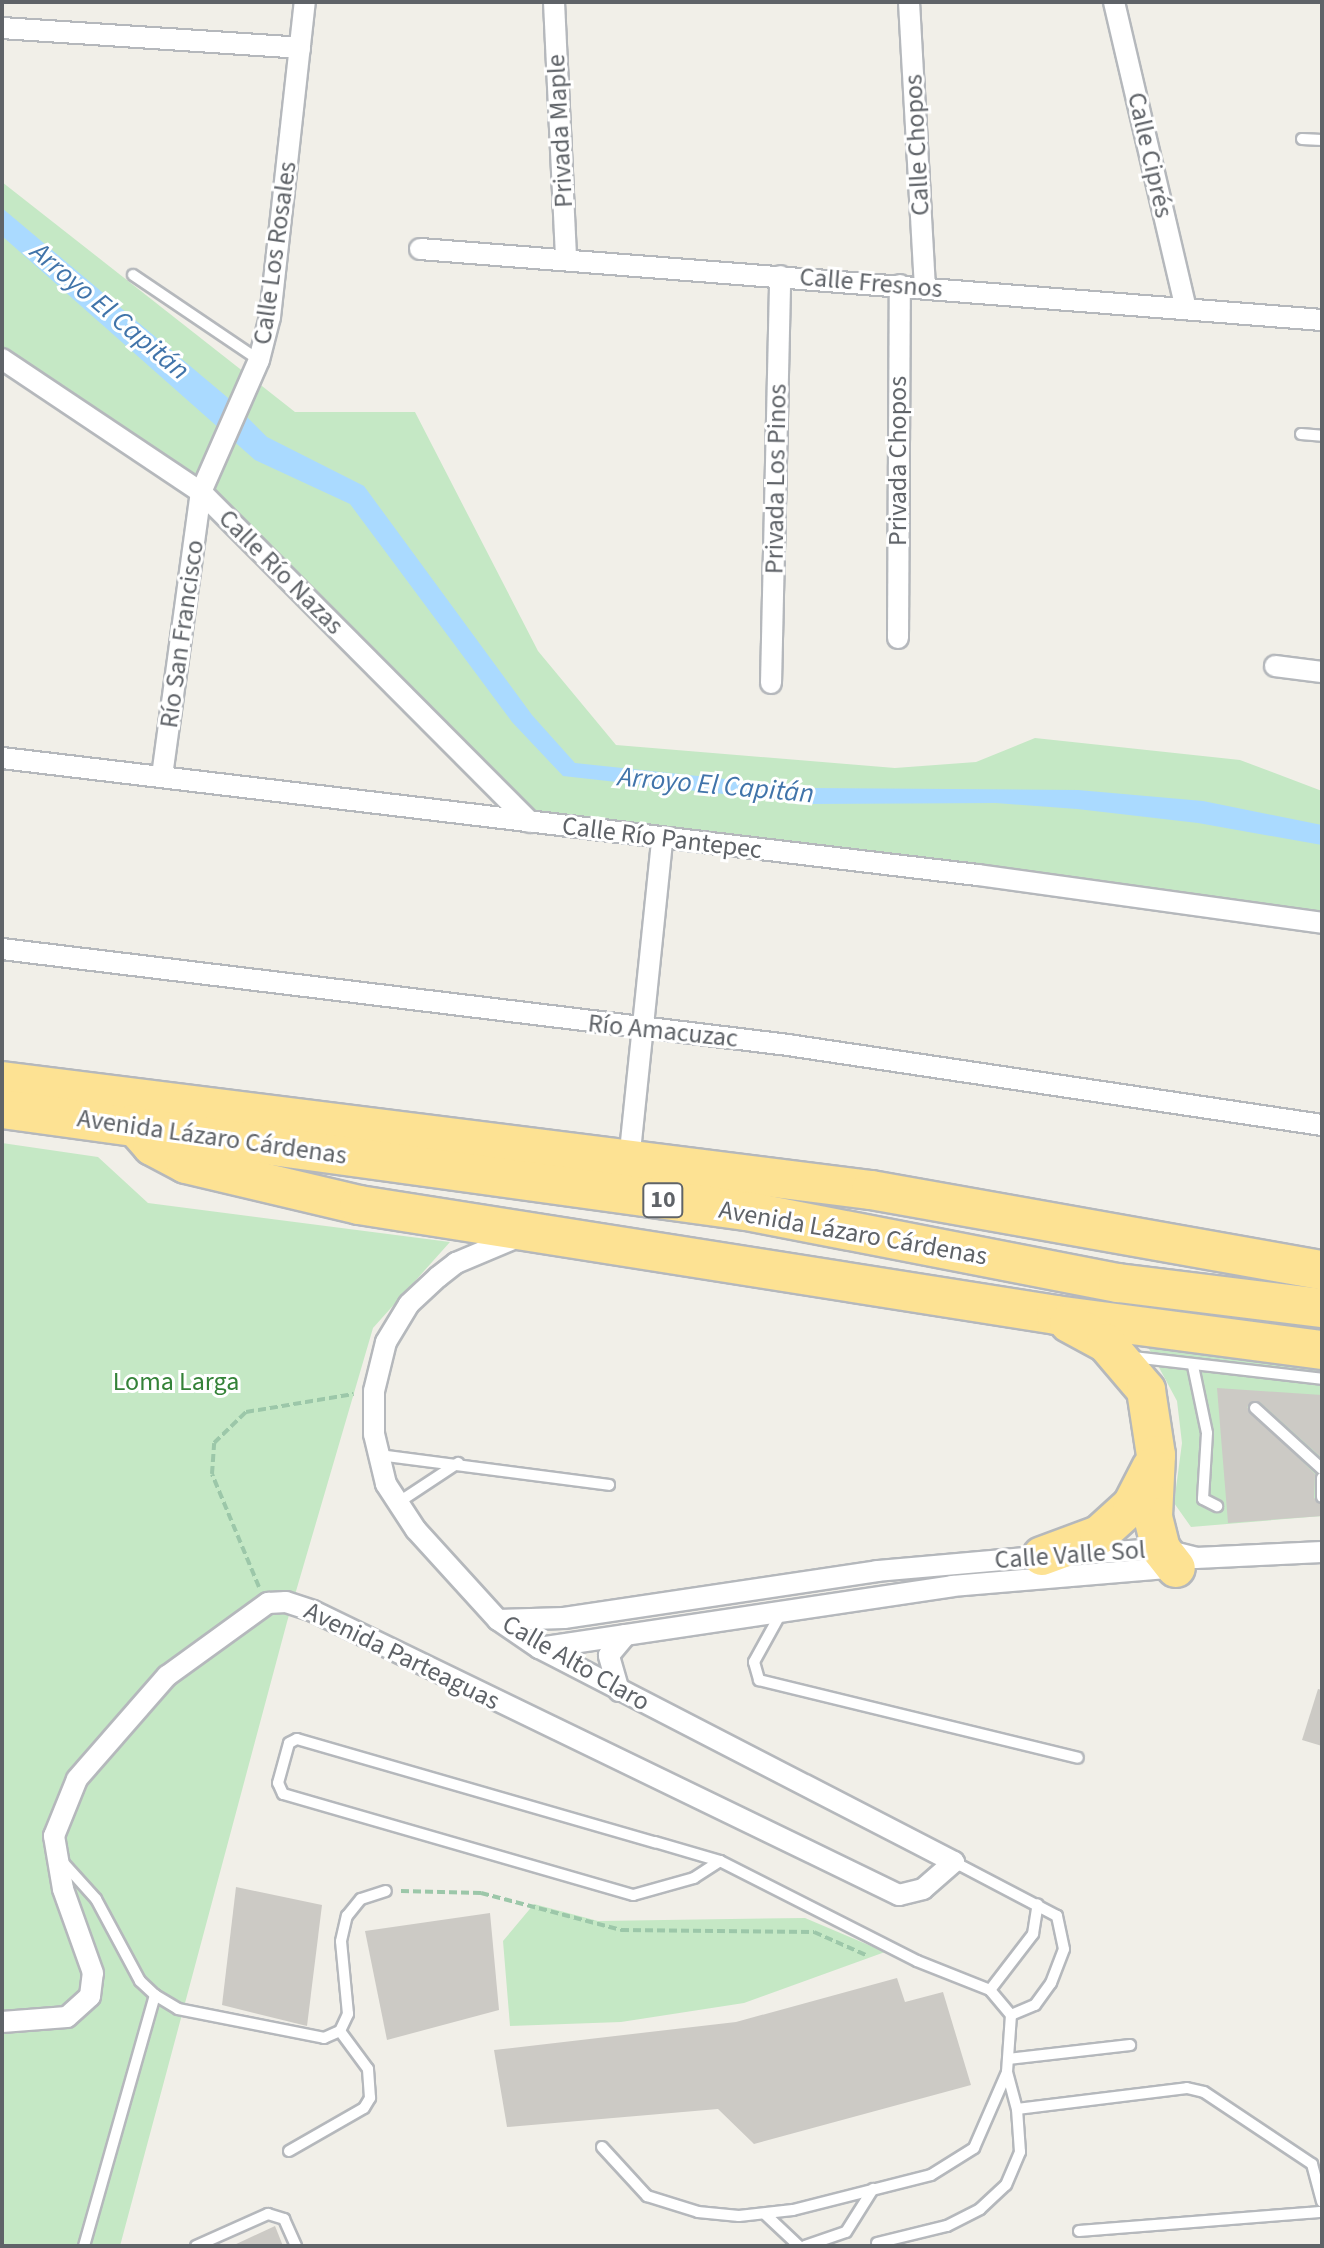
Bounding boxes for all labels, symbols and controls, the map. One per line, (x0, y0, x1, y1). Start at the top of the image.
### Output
street label: Privada Maple (540, 54, 580, 208)
street label: Calle Chopos (898, 73, 936, 217)
street label: Calle Ciprés (1120, 89, 1180, 221)
street label: Calle Los Rosales (247, 159, 303, 347)
water label: Arroyo El Capitán (24, 235, 196, 387)
street label: Calle Fresnos (798, 261, 944, 305)
street label: Privada Chopos (882, 376, 914, 546)
street label: Privada Los Pinos (759, 384, 793, 574)
street label: Calle Río Nazas (212, 503, 350, 641)
street label: Río San Francisco (153, 538, 211, 730)
water label: Arroyo El Capitán (617, 760, 815, 810)
street label: Calle Río Pantepec (560, 810, 764, 866)
street label: Río Amacuzac (586, 1008, 740, 1054)
street label: Avenida Lázaro Cárdenas (75, 1103, 349, 1171)
road number: 10 (641, 1180, 685, 1220)
street label: Avenida Lázaro Cárdenas (716, 1194, 990, 1272)
park label: Loma Larga (113, 1366, 239, 1398)
street label: Calle Valle Sol (994, 1534, 1146, 1576)
street label: Avenida Parteaguas (299, 1595, 505, 1717)
street label: Calle Alto Claro (497, 1608, 655, 1718)

